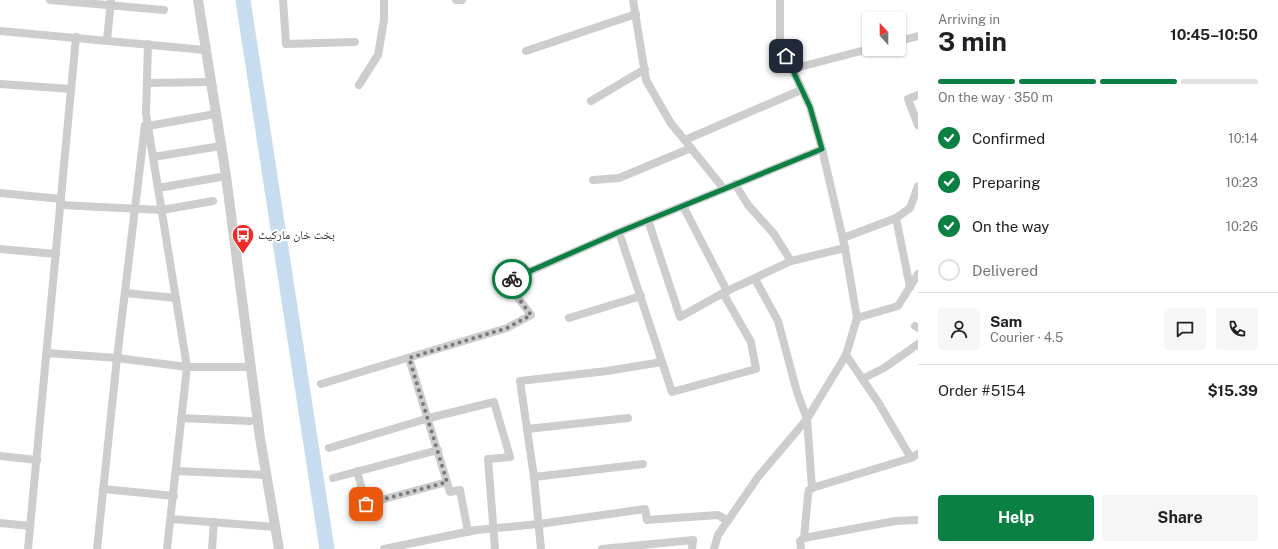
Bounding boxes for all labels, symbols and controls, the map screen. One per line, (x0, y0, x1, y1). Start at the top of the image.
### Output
north arrow (862, 12, 906, 56)
map controls (862, 12, 906, 56)
text: Arriving in (938, 12, 1000, 27)
text: 3 min (938, 26, 1007, 57)
text: 10:45–10:50 (1170, 26, 1258, 43)
pin (769, 39, 803, 73)
icon: home (775, 45, 797, 67)
text: On the way · 350 m (938, 90, 1053, 105)
icon: check (938, 127, 960, 149)
text: Confirmed (972, 130, 1045, 147)
text: 10:14 (1228, 131, 1258, 146)
icon: check (938, 171, 960, 193)
text: Preparing (972, 174, 1041, 191)
text: 10:23 (1226, 175, 1258, 190)
icon: check (938, 215, 960, 237)
text: On the way (972, 218, 1049, 235)
text: 10:26 (1226, 219, 1258, 234)
bus stop icon: بخت خان مارکیٹ (230, 222, 256, 255)
place label: بخت خان مارکیٹ (258, 228, 335, 242)
courier (492, 259, 532, 299)
text: Delivered (972, 262, 1038, 279)
icon: bike (501, 268, 523, 290)
button: person (938, 308, 980, 350)
button: chat (1164, 308, 1206, 350)
button: phone (1216, 308, 1258, 350)
text: Sam (990, 313, 1022, 330)
text: Courier · 4.5 (990, 330, 1063, 345)
text: Order #5154 (938, 382, 1025, 399)
text: $15.39 (1207, 382, 1258, 399)
pin (349, 487, 383, 521)
icon: bag (355, 493, 377, 515)
button: Help (938, 495, 1094, 541)
button: Share (1102, 495, 1258, 541)

